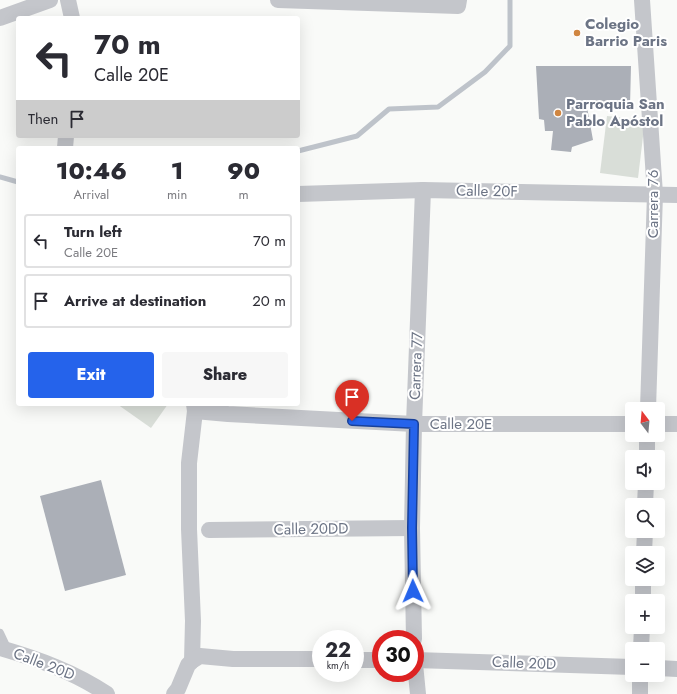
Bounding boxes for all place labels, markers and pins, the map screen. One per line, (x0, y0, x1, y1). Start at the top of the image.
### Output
place label: Colegio Barrio Paris (585, 13, 667, 52)
marker: Colegio Barrio Paris (572, 28, 582, 38)
place label: Parroquia San Pablo Apóstol (566, 93, 665, 132)
marker: Parroquia San Pablo Apóstol (553, 108, 563, 118)
pin (335, 380, 369, 421)

